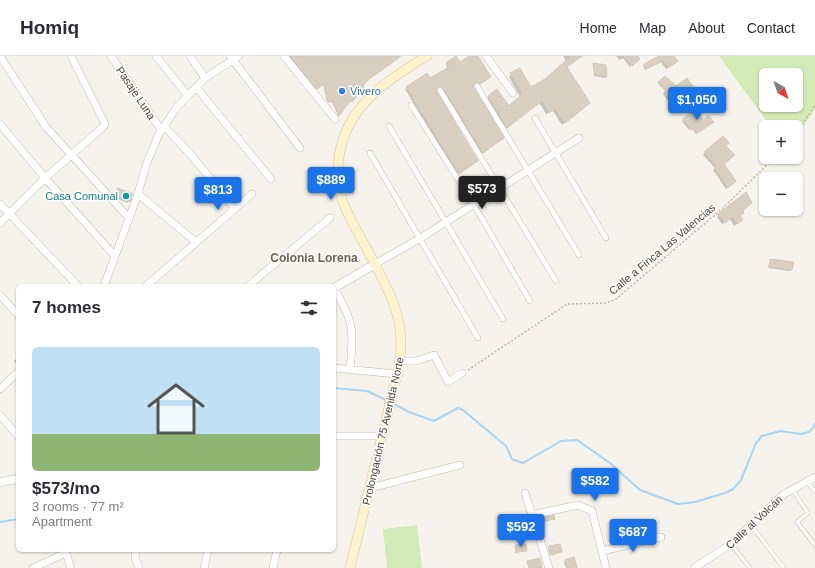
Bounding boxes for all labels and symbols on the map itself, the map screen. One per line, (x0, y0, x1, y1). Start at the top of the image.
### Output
street label: Pasaje Luna (114, 64, 159, 122)
north arrow (759, 68, 803, 112)
place label: Vivero (350, 85, 381, 97)
marker: Vivero (337, 86, 347, 96)
pin: $1,050 (664, 87, 730, 121)
pin: $889 (307, 167, 355, 201)
pin: $573 (458, 176, 506, 210)
pin: $813 (194, 177, 242, 211)
place label: Casa Comunal (45, 190, 118, 202)
marker: Casa Comunal (121, 191, 131, 201)
street label: Calle a Finca Las Valencias (606, 201, 718, 297)
district label: Colonia Lorena (270, 251, 358, 265)
street label: Prolongación 75 Avenida Norte (360, 356, 406, 506)
pin: $582 (571, 468, 619, 502)
street label: Calle al Volcán (723, 493, 785, 551)
pin: $592 (497, 514, 545, 548)
pin: $687 (609, 519, 657, 553)

